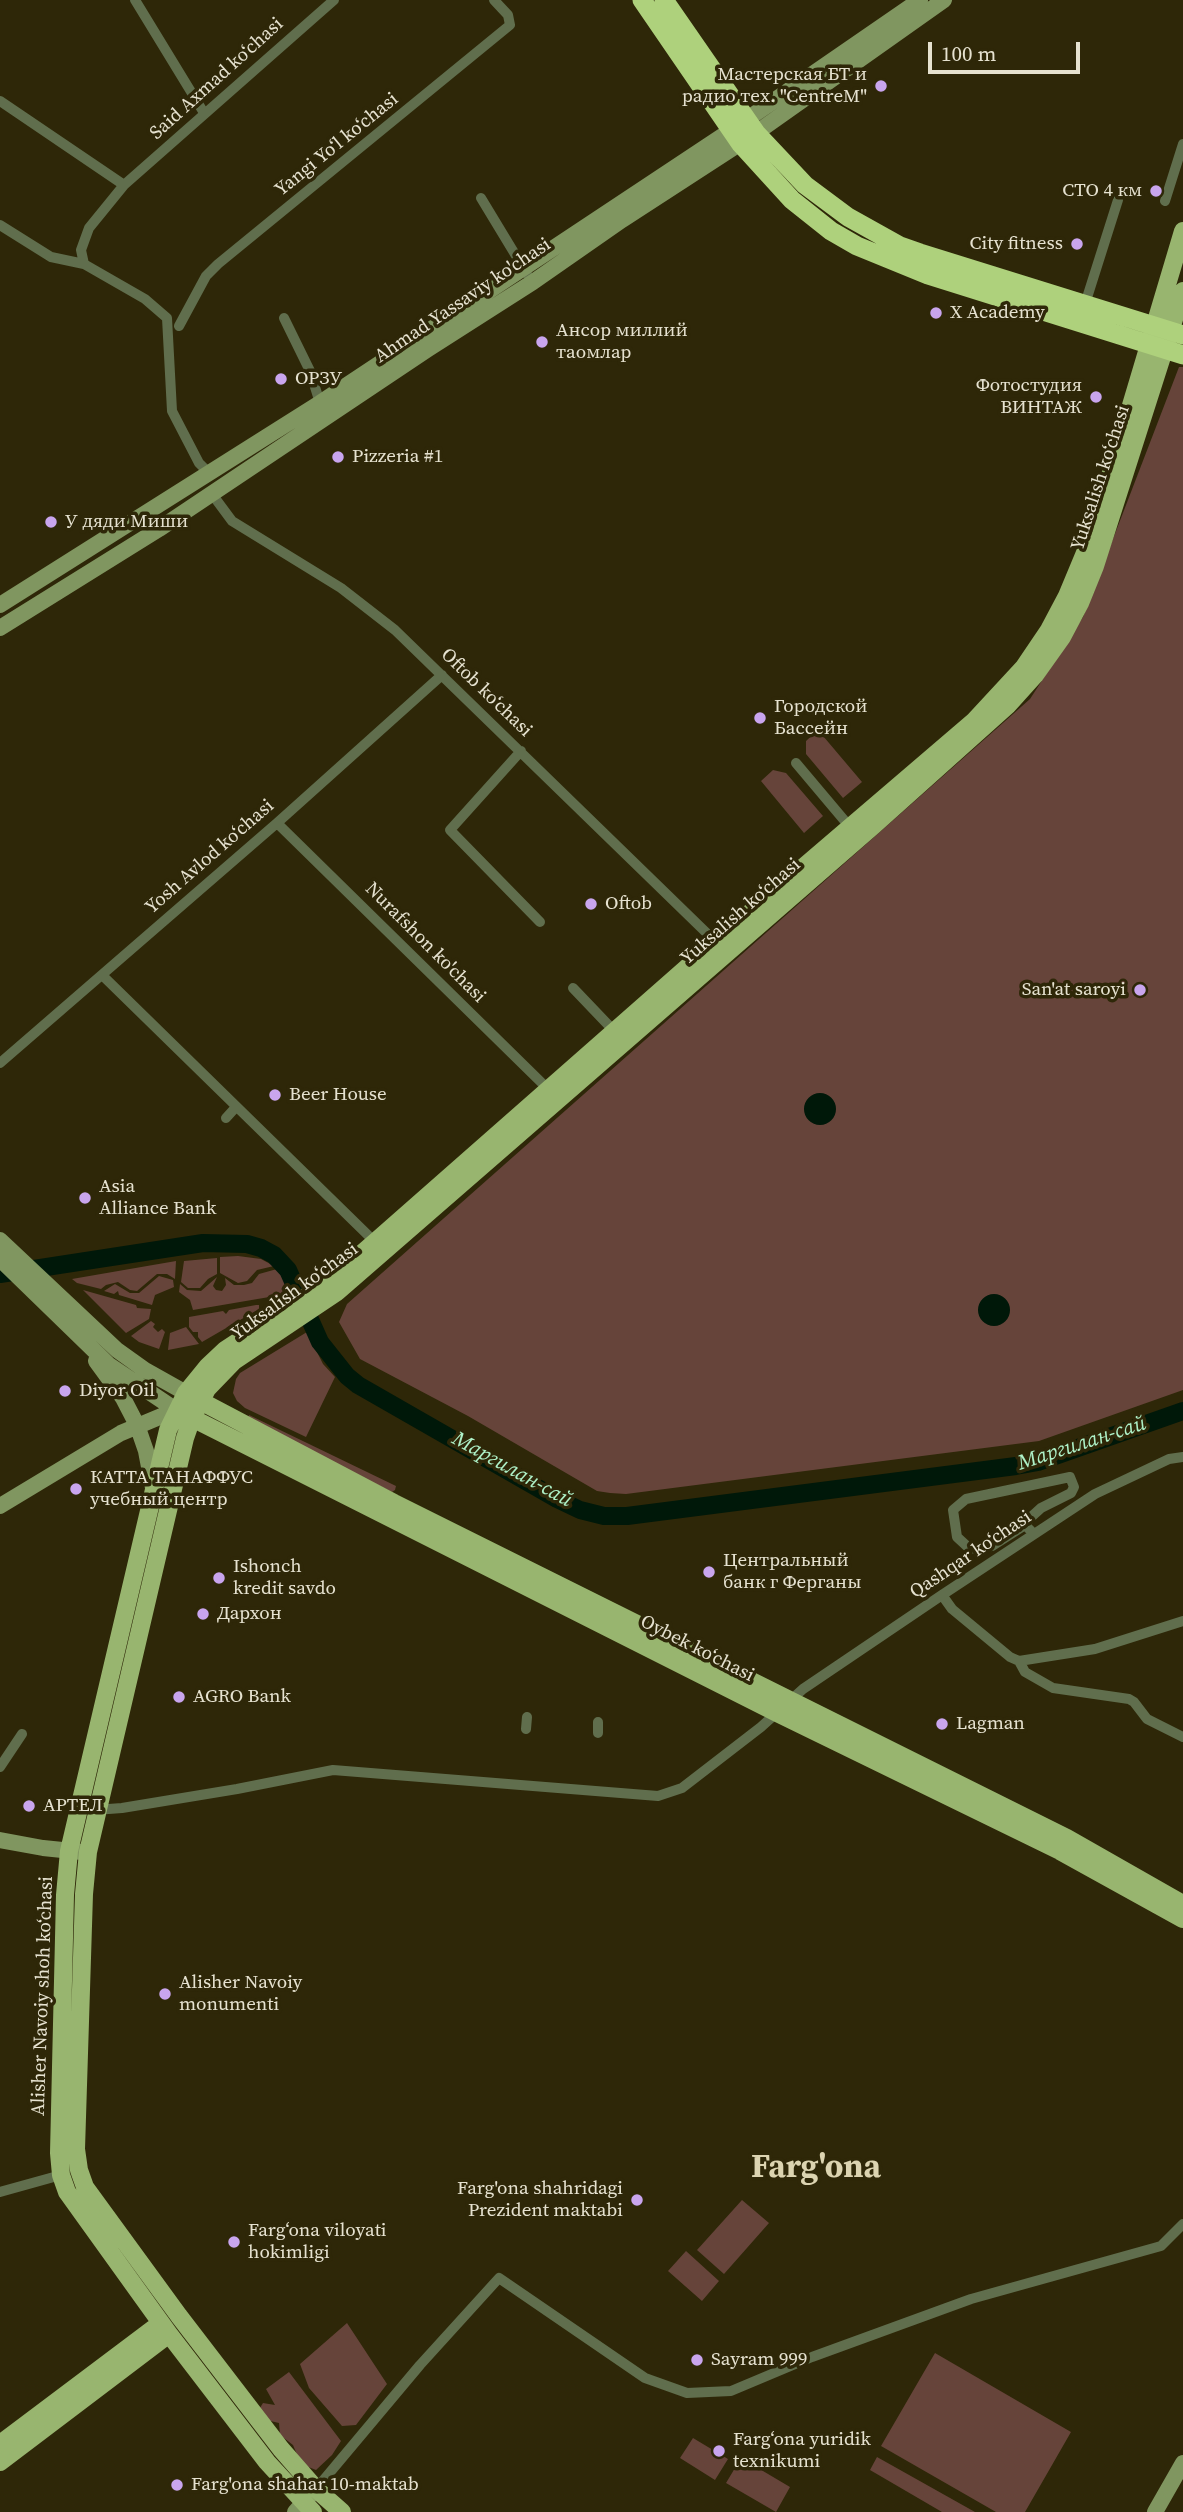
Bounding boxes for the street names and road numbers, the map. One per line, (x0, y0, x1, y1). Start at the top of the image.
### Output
street label: Said Axmad koʻchasi (146, 13, 288, 145)
street label: Yangi Yoʻl koʻchasi (271, 88, 403, 202)
street label: Ahmad Yassaviy ko'chasi (371, 234, 555, 368)
street label: Yuksalish koʻchasi (1067, 402, 1135, 554)
street label: Oftob koʻchasi (436, 644, 536, 742)
street label: Yosh Avlod koʻchasi (141, 795, 279, 919)
street label: Yuksalish koʻchasi (676, 854, 806, 970)
street label: Nurafshon ko'chasi (360, 878, 490, 1008)
street label: Yuksalish koʻchasi (227, 1238, 363, 1346)
street label: Qashqar koʻchasi (906, 1506, 1036, 1604)
street label: Oybek ko‘chasi (636, 1611, 758, 1687)
street label: Alisher Navoiy shoh koʻchasi (27, 1876, 59, 2116)

